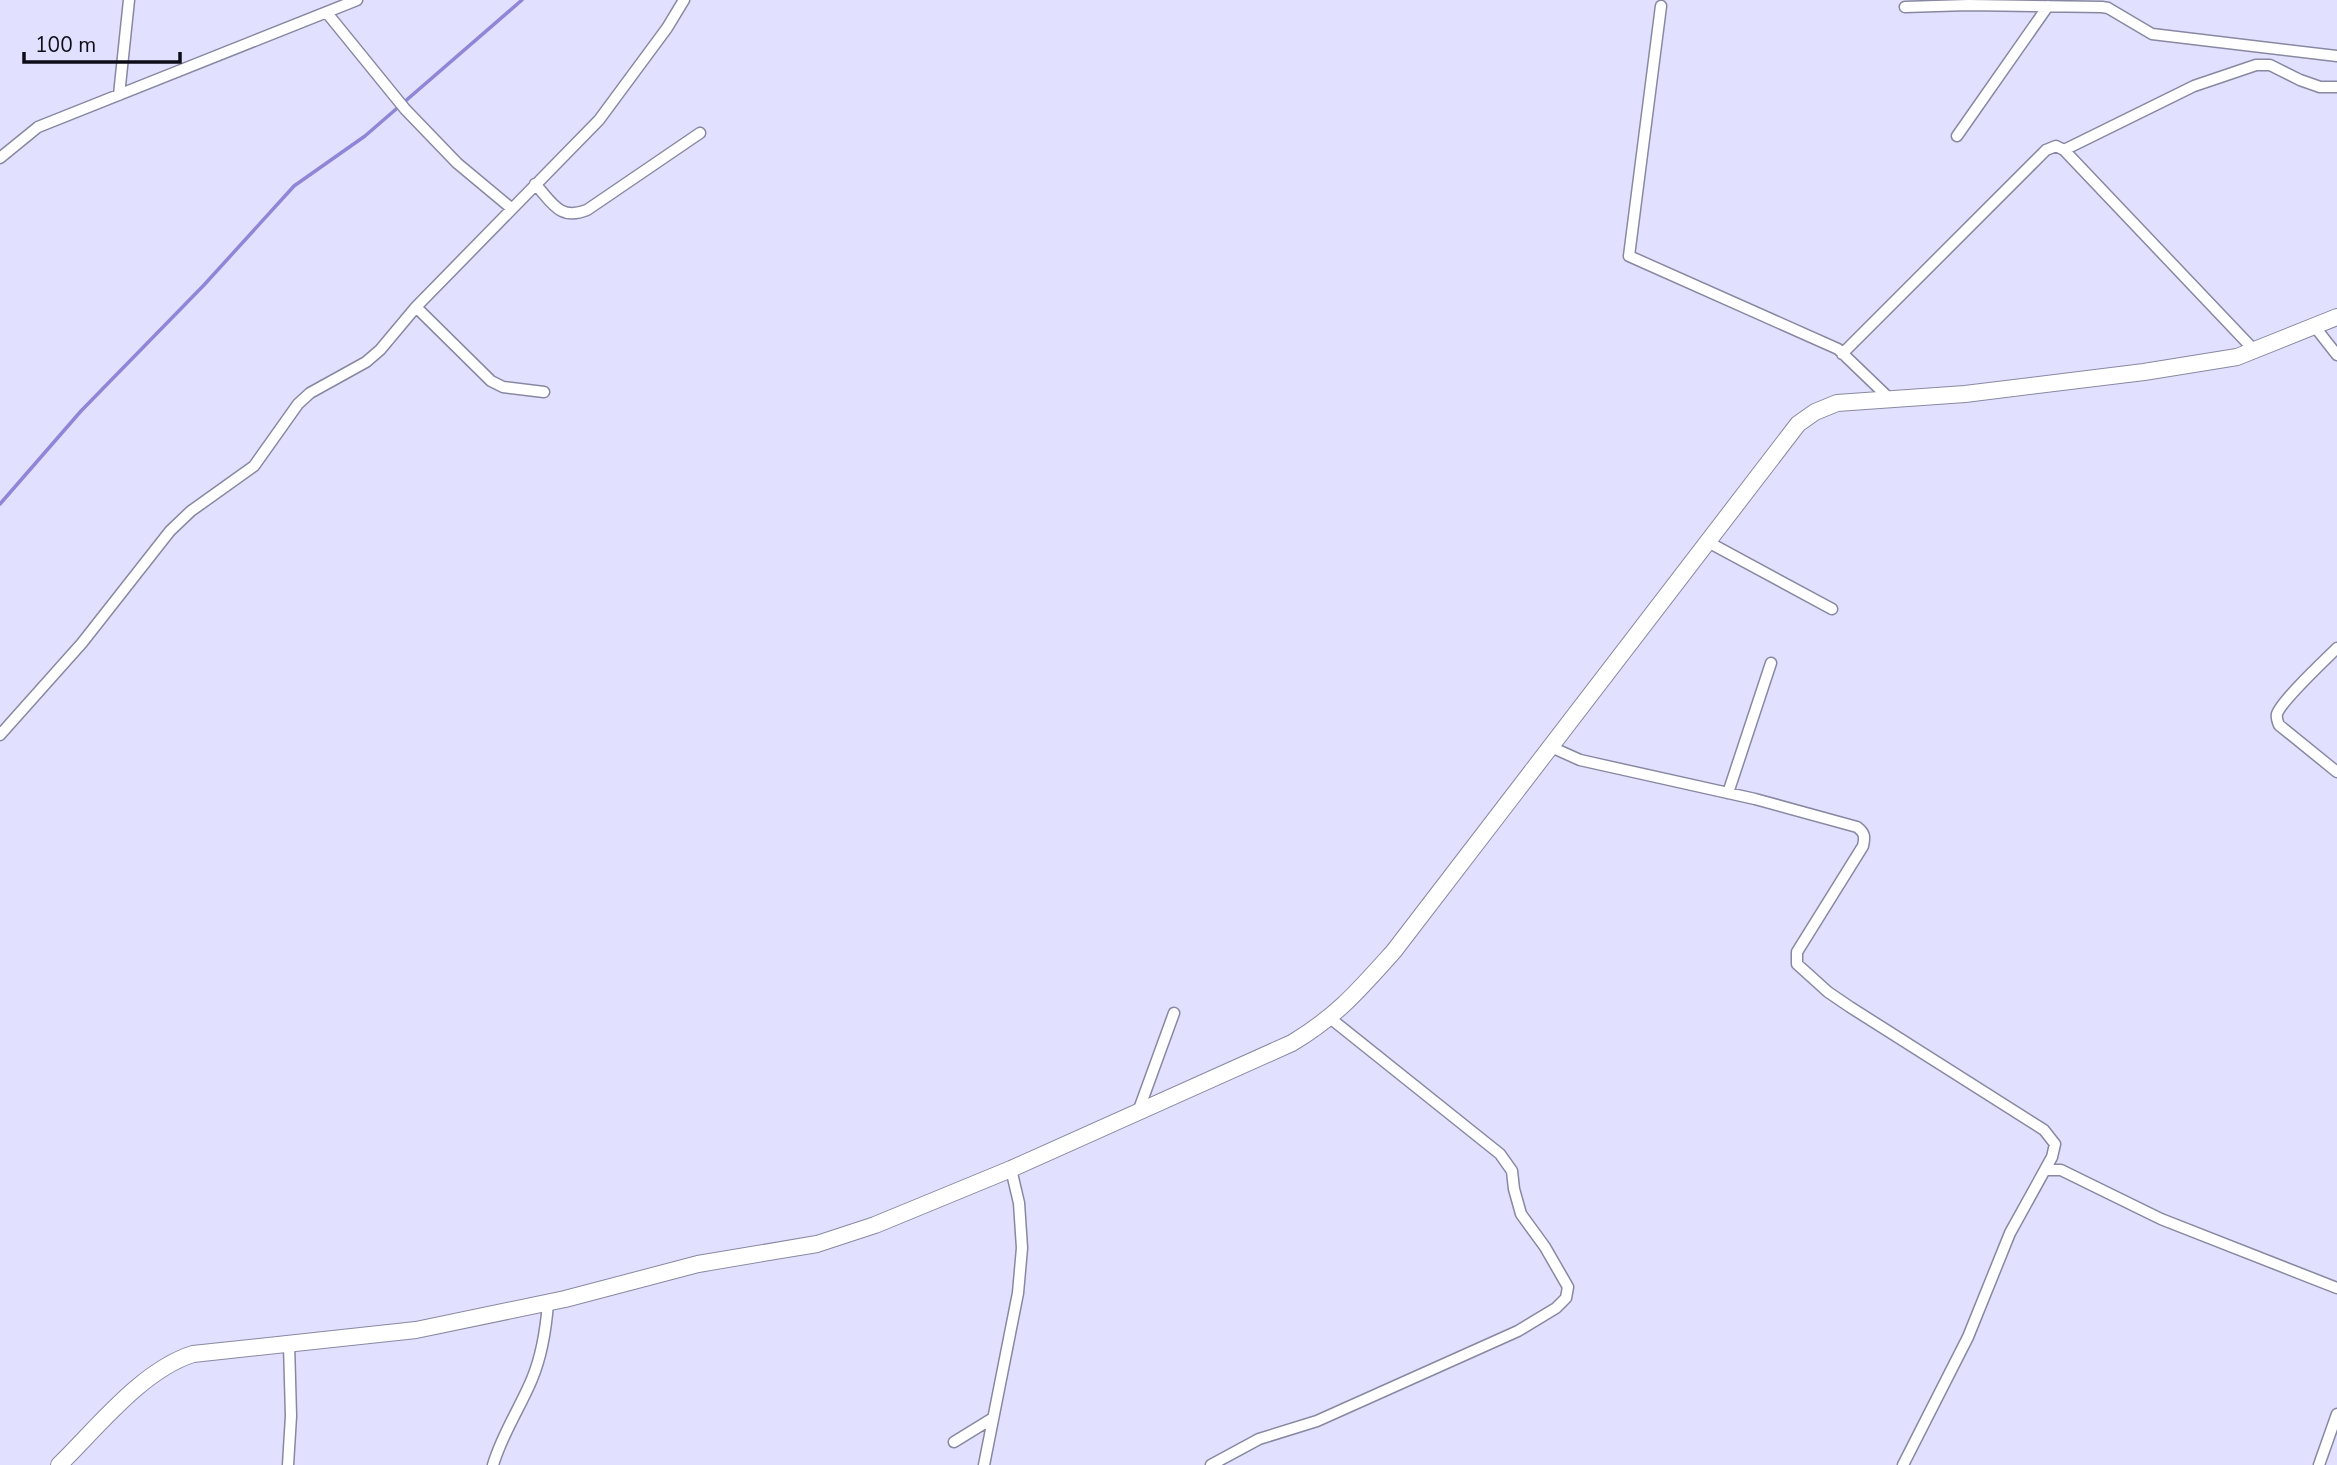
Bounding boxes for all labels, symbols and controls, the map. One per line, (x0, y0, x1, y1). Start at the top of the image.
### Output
scale bar (24, 21, 180, 65)
text: 100 m (35, 31, 96, 59)

